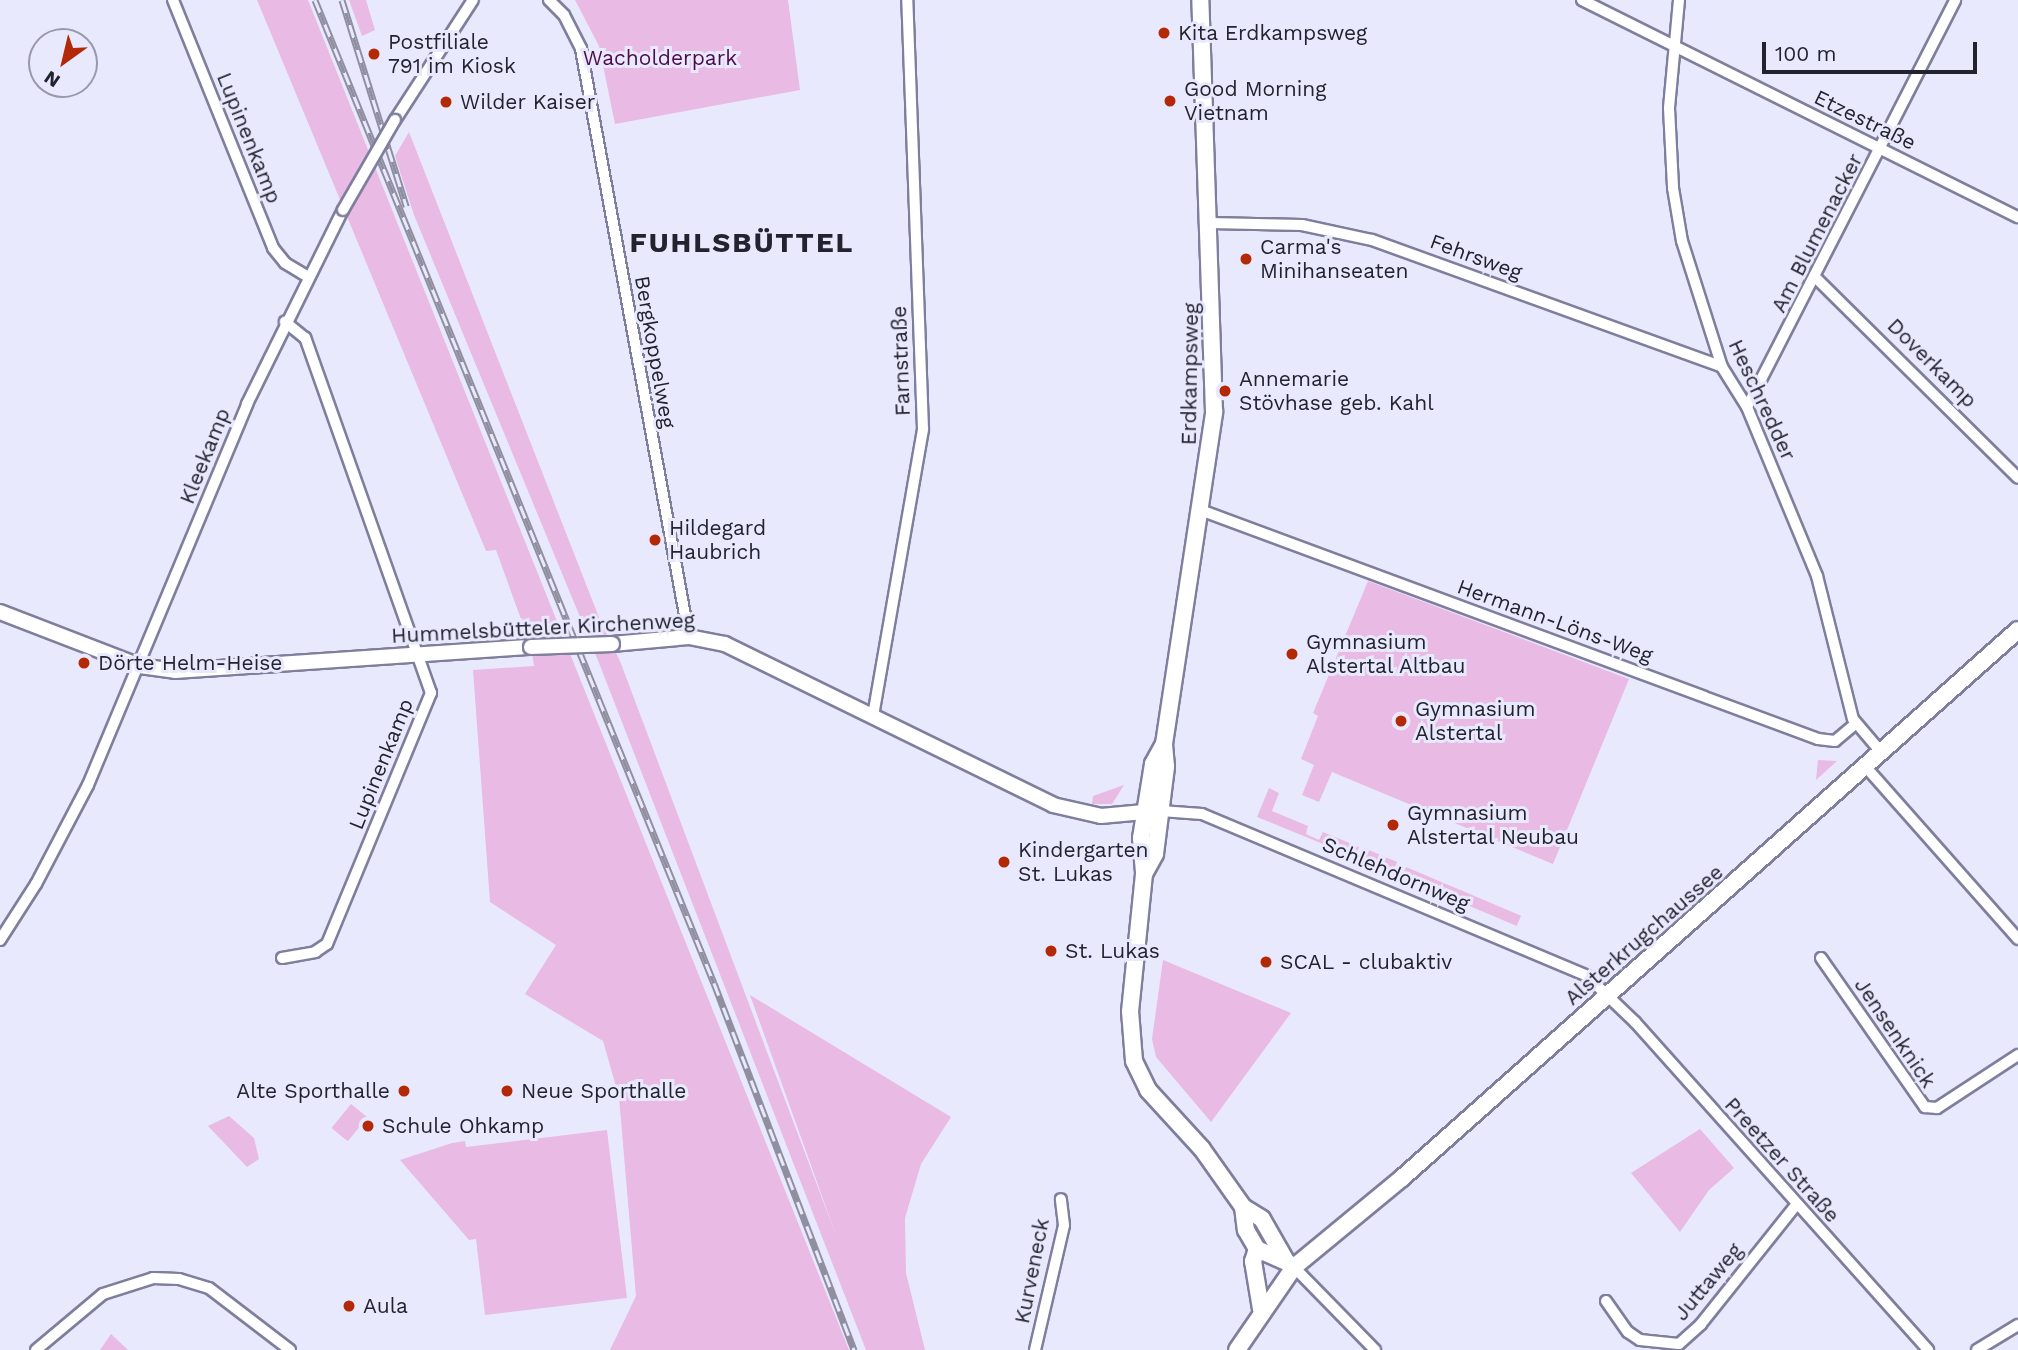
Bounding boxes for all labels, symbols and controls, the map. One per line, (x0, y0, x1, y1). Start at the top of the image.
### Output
place label: Kita Erdkampsweg (1178, 20, 1368, 46)
marker: Kita Erdkampsweg (1156, 25, 1172, 41)
north arrow (28, 28, 98, 98)
scale bar (1766, 28, 1981, 72)
place label: Postfiliale 791 im Kiosk (388, 29, 516, 79)
text: 100 m (1775, 41, 1837, 66)
park label: Wacholderpark (583, 45, 737, 71)
marker: Postfiliale 791 im Kiosk (366, 46, 382, 62)
text: N (40, 66, 64, 93)
street label: Lupinenkamp (211, 69, 287, 207)
place label: Good Morning Vietnam (1184, 76, 1326, 126)
street label: Etzestraße (1810, 85, 1920, 155)
place label: Wilder Kaiser (460, 89, 596, 115)
marker: Good Morning Vietnam (1162, 93, 1178, 109)
marker: Wilder Kaiser (438, 94, 454, 110)
street label: Am Blumenacker (1766, 149, 1868, 317)
district label: FUHLSBÜTTEL (631, 226, 853, 260)
street label: Fehrsweg (1427, 229, 1525, 285)
place label: Carma's Minihanseaten (1260, 234, 1409, 284)
marker: Carma's Minihanseaten (1238, 251, 1254, 267)
street label: Bergkoppelweg (629, 274, 681, 430)
street label: Erdkampsweg (1176, 303, 1204, 445)
street label: Farnstraße (886, 305, 916, 417)
street label: Doverkamp (1882, 313, 1982, 413)
street label: Heschredder (1723, 336, 1801, 464)
place label: Annemarie Stövhase geb. Kahl (1239, 366, 1434, 416)
marker: Annemarie Stövhase geb. Kahl (1217, 383, 1233, 399)
street label: Kleekamp (174, 404, 236, 508)
place label: Hildegard Haubrich (669, 515, 766, 565)
marker: Hildegard Haubrich (647, 532, 663, 548)
street label: Hermann-Löns-Weg (1454, 574, 1656, 668)
street label: Hummelsbütteler Kirchenweg (390, 607, 696, 649)
place label: Gymnasium Alstertal Altbau (1306, 629, 1467, 679)
marker: Gymnasium Alstertal Altbau (1284, 646, 1300, 662)
place label: Dörte Helm-Heise (98, 650, 282, 676)
marker: Dörte Helm-Heise (76, 655, 92, 671)
street label: Lupinenkamp (343, 695, 419, 833)
place label: Gymnasium Alstertal (1415, 696, 1535, 746)
marker: Gymnasium Alstertal (1393, 713, 1409, 729)
place label: Gymnasium Alstertal Neubau (1407, 800, 1580, 850)
marker: Gymnasium Alstertal Neubau (1385, 817, 1401, 833)
street label: Schlehdornweg (1319, 832, 1473, 916)
place label: Kindergarten St. Lukas (1018, 837, 1149, 887)
marker: Kindergarten St. Lukas (996, 854, 1012, 870)
street label: Alsterkrugchaussee (1560, 859, 1728, 1011)
place label: St. Lukas (1065, 938, 1160, 964)
marker: St. Lukas (1043, 943, 1059, 959)
place label: SCAL - clubaktiv (1280, 949, 1453, 975)
marker: SCAL - clubaktiv (1258, 954, 1274, 970)
street label: Jensenknick (1849, 973, 1941, 1093)
place label: Alte Sporthalle (236, 1078, 390, 1104)
place label: Neue Sporthalle (521, 1078, 686, 1104)
marker: Alte Sporthalle (396, 1083, 412, 1099)
marker: Neue Sporthalle (499, 1083, 515, 1099)
street label: Preetzer Straße (1719, 1092, 1845, 1228)
place label: Schule Ohkamp (382, 1113, 544, 1139)
marker: Schule Ohkamp (360, 1118, 376, 1134)
street label: Kurveneck (1009, 1216, 1055, 1326)
street label: Juttaweg (1668, 1238, 1748, 1326)
place label: Aula (363, 1293, 408, 1319)
marker: Aula (341, 1298, 357, 1314)

